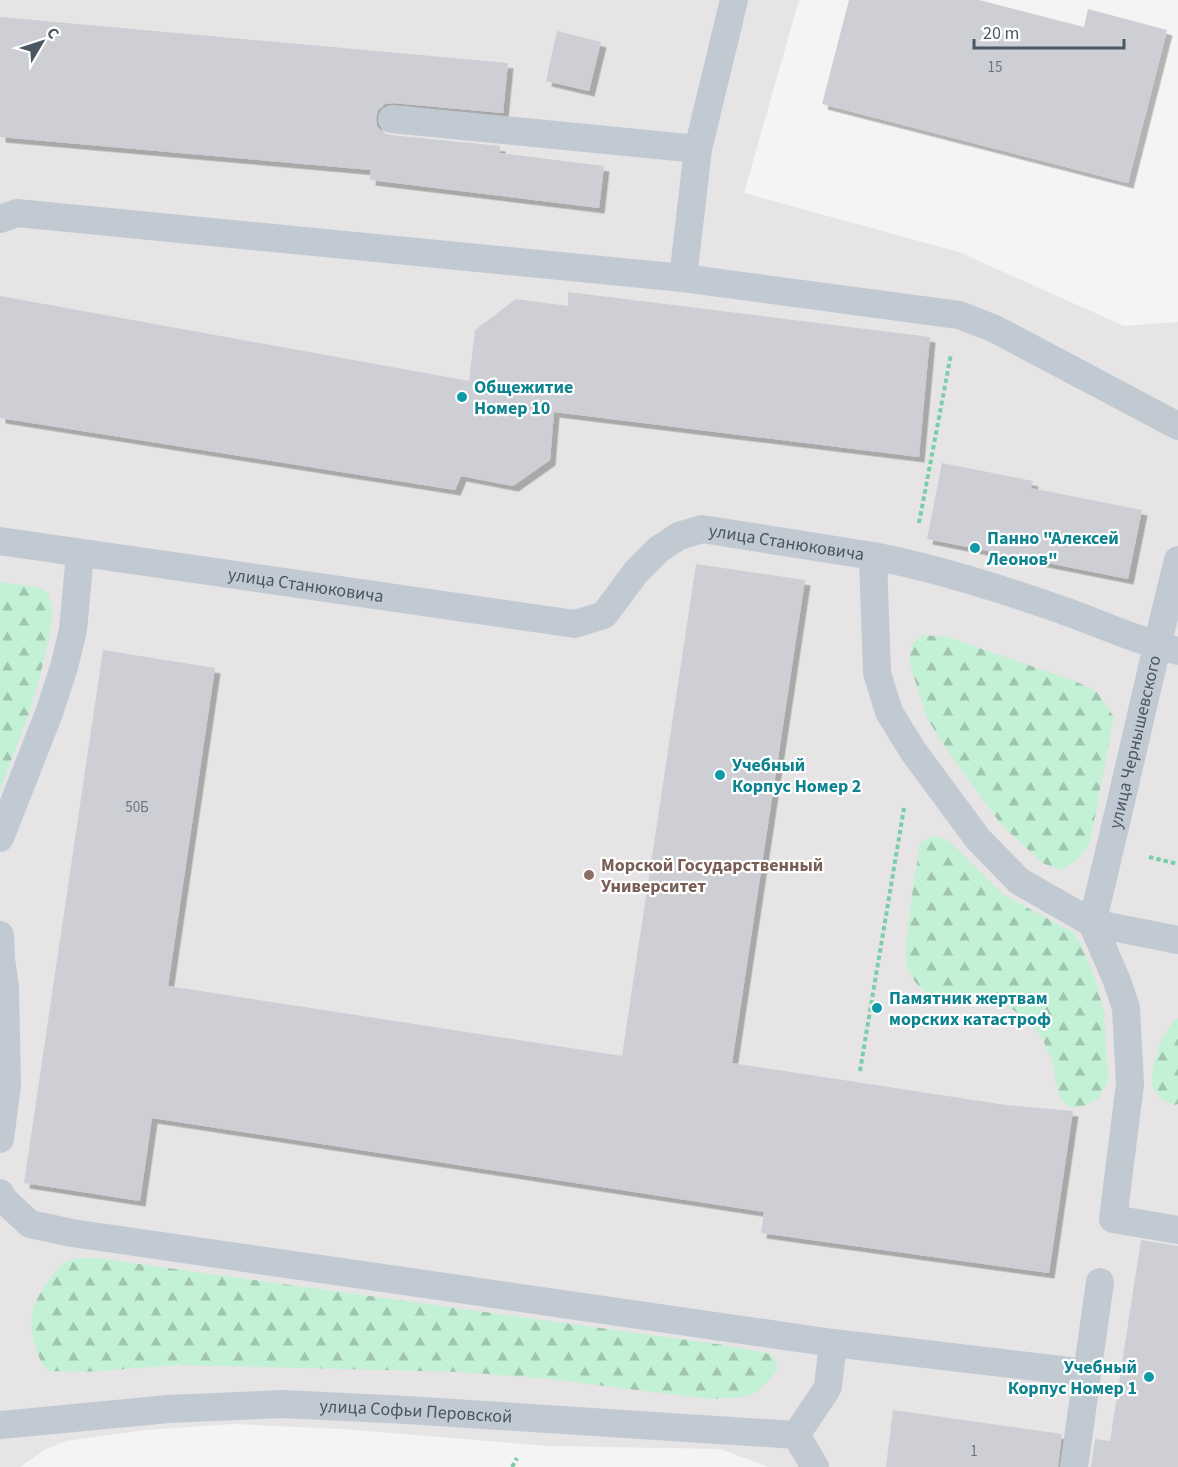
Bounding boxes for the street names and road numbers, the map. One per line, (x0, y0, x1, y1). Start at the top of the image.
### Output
street label: улица Станюковича (707, 518, 866, 567)
street label: улица Станюковича (226, 562, 385, 609)
street label: улица Чернышевского (1103, 653, 1168, 831)
street label: улица Софьи Перовской (319, 1394, 513, 1430)

